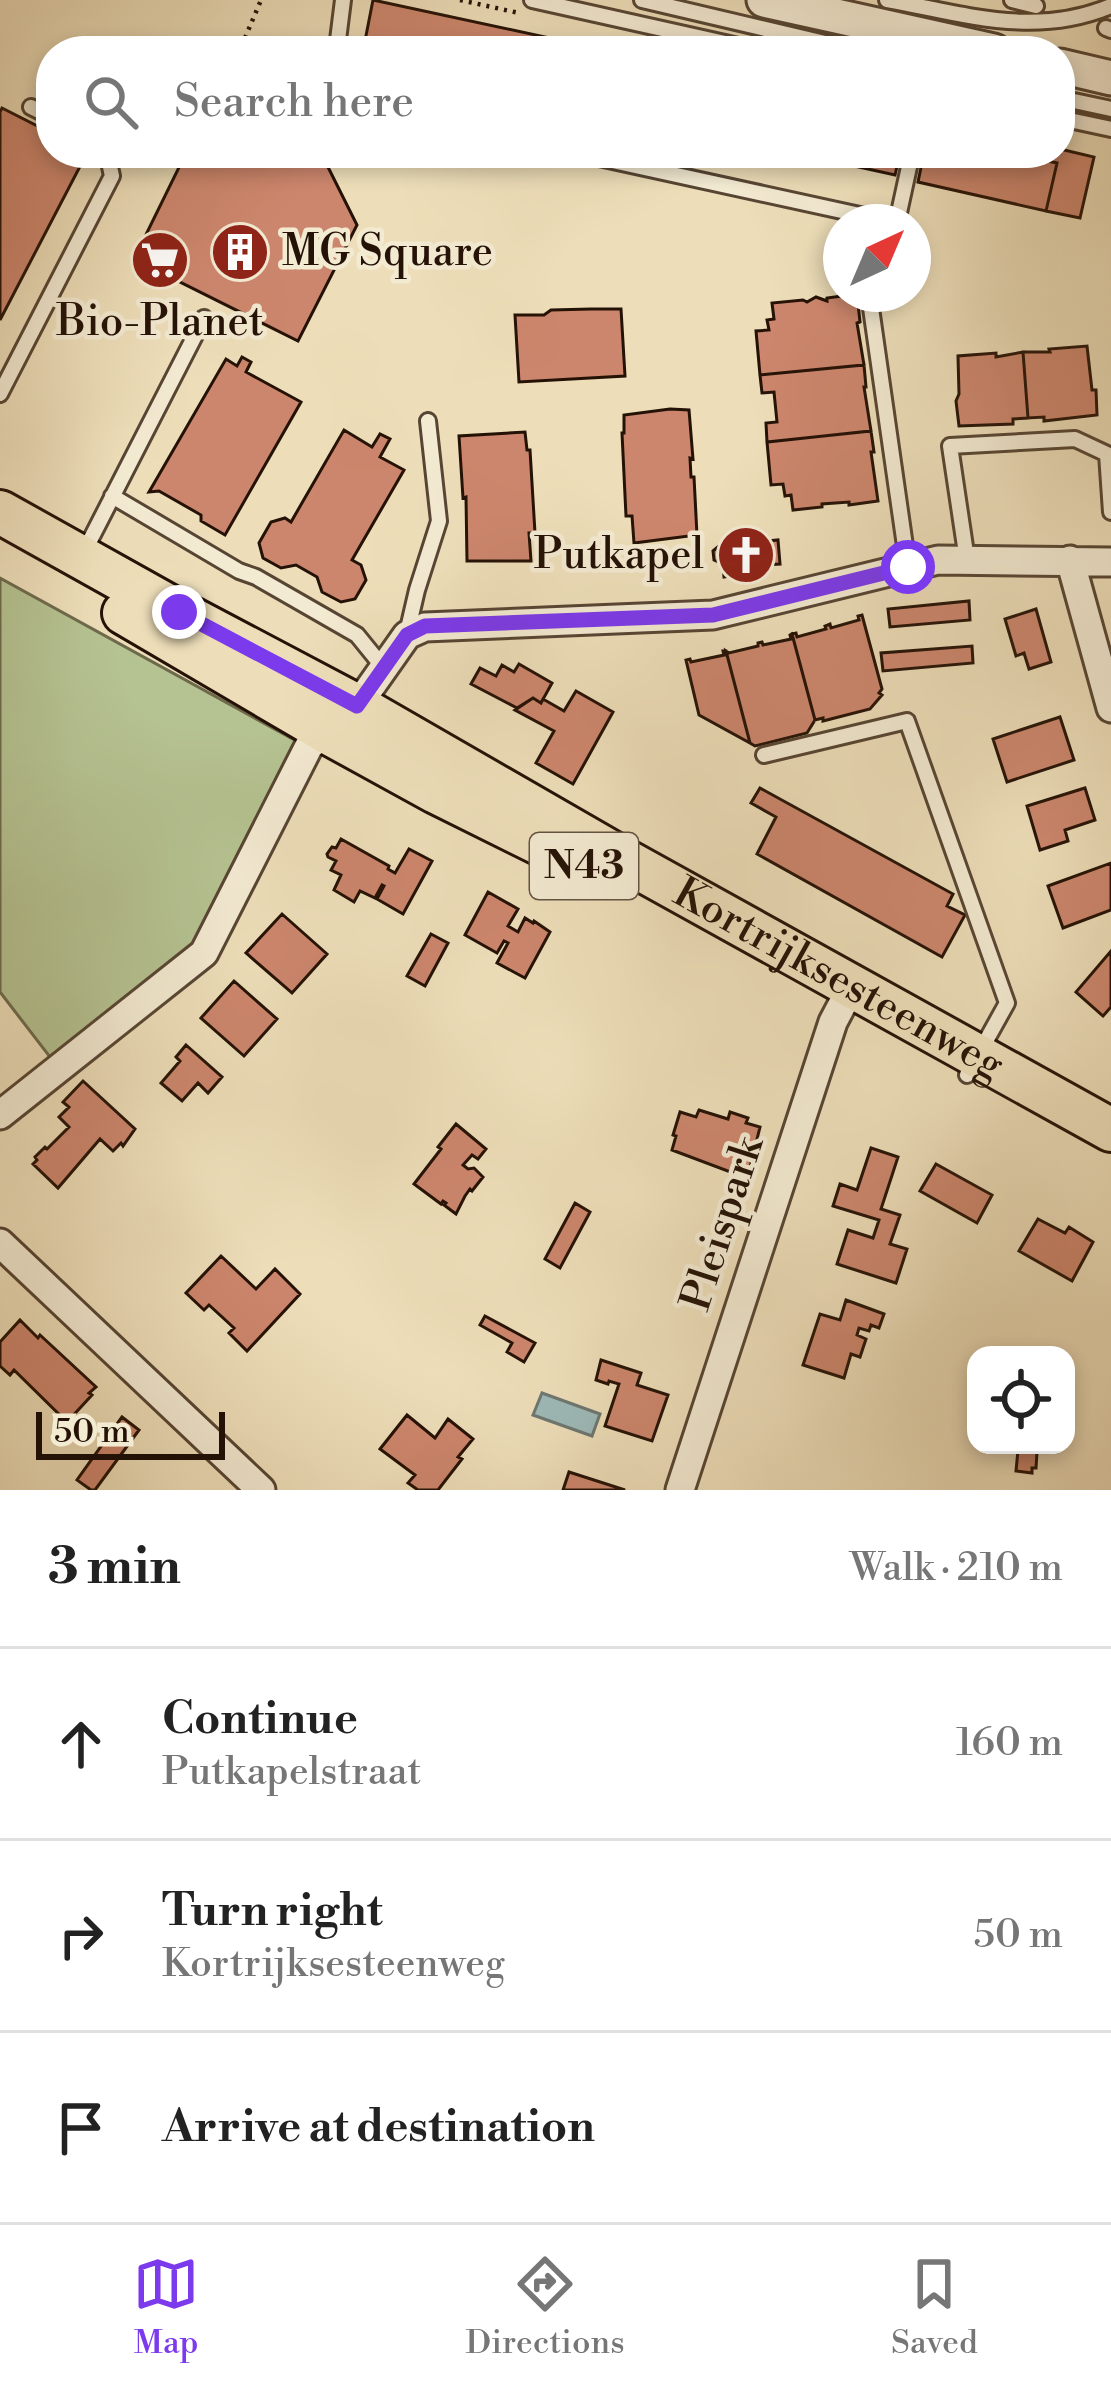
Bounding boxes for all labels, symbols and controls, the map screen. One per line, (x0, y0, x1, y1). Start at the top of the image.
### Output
search box (36, 36, 1075, 168)
icon: search (78, 69, 144, 135)
text: Search here (174, 74, 414, 131)
north arrow (823, 204, 931, 312)
building icon: MG Square (209, 221, 271, 283)
place label: MG Square (282, 226, 493, 279)
supermarket icon: Bio-Planet (129, 229, 191, 291)
place label: Bio-Planet (55, 296, 264, 349)
church icon: Putkapel (715, 524, 777, 586)
place label: Putkapel (534, 529, 704, 582)
route start (881, 540, 935, 594)
route end (152, 585, 206, 639)
road number: N43 (530, 833, 638, 899)
street label: Kortrijksesteenweg (664, 866, 1013, 1093)
street label: Pleispark (670, 1128, 777, 1318)
map controls (967, 1346, 1075, 1454)
button: locate (967, 1346, 1075, 1454)
scale bar (36, 1406, 225, 1459)
text: 50 m (54, 1412, 130, 1453)
text: 3 min (48, 1536, 181, 1600)
text: Walk · 210 m (850, 1544, 1063, 1593)
text: Continue (162, 1691, 358, 1748)
icon: ahead (48, 1711, 114, 1777)
text: 160 m (956, 1719, 1063, 1768)
text: Putkapelstraat (162, 1748, 421, 1797)
text: Turn right (162, 1883, 383, 1940)
icon: right (48, 1903, 114, 1969)
text: 50 m (973, 1911, 1063, 1960)
text: Kortrijksesteenweg (162, 1940, 505, 1989)
icon: arrive (48, 2095, 114, 2161)
text: Arrive at destination (162, 2099, 595, 2156)
tab: Map (133, 2251, 199, 2364)
tab: Directions (466, 2251, 625, 2364)
tab: Saved (891, 2251, 978, 2364)

